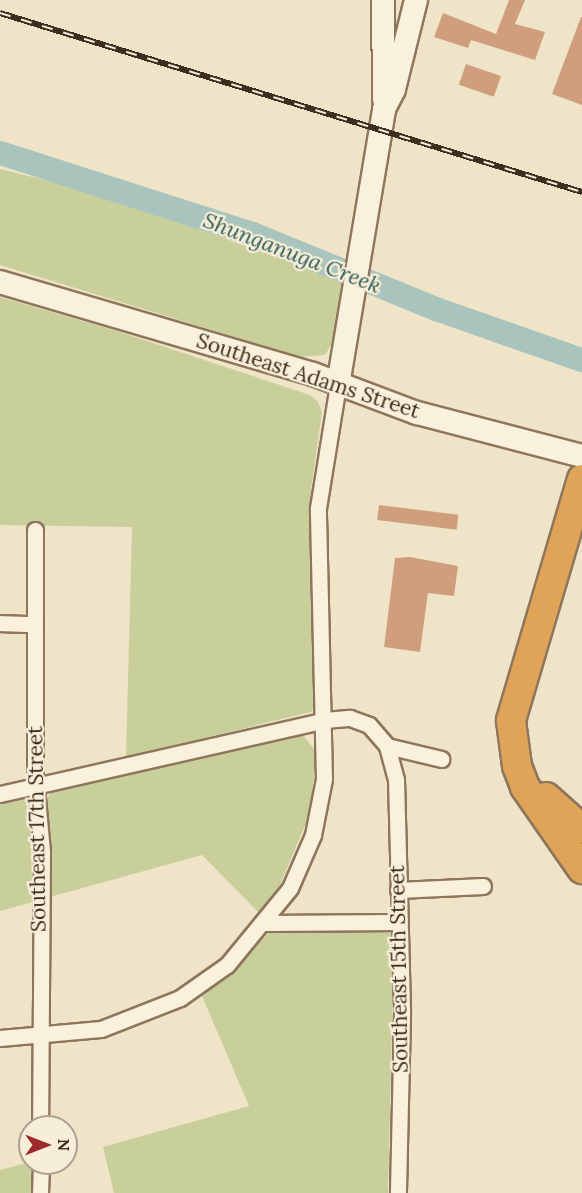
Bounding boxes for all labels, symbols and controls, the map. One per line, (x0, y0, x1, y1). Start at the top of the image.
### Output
water label: Shunganuga Creek (199, 207, 385, 299)
street label: Southeast Adams Street (193, 328, 423, 424)
street label: Southeast 17th Street (23, 726, 51, 932)
street label: Southeast 15th Street (385, 865, 413, 1073)
north arrow (18, 1115, 78, 1175)
text: N (54, 1139, 74, 1151)

